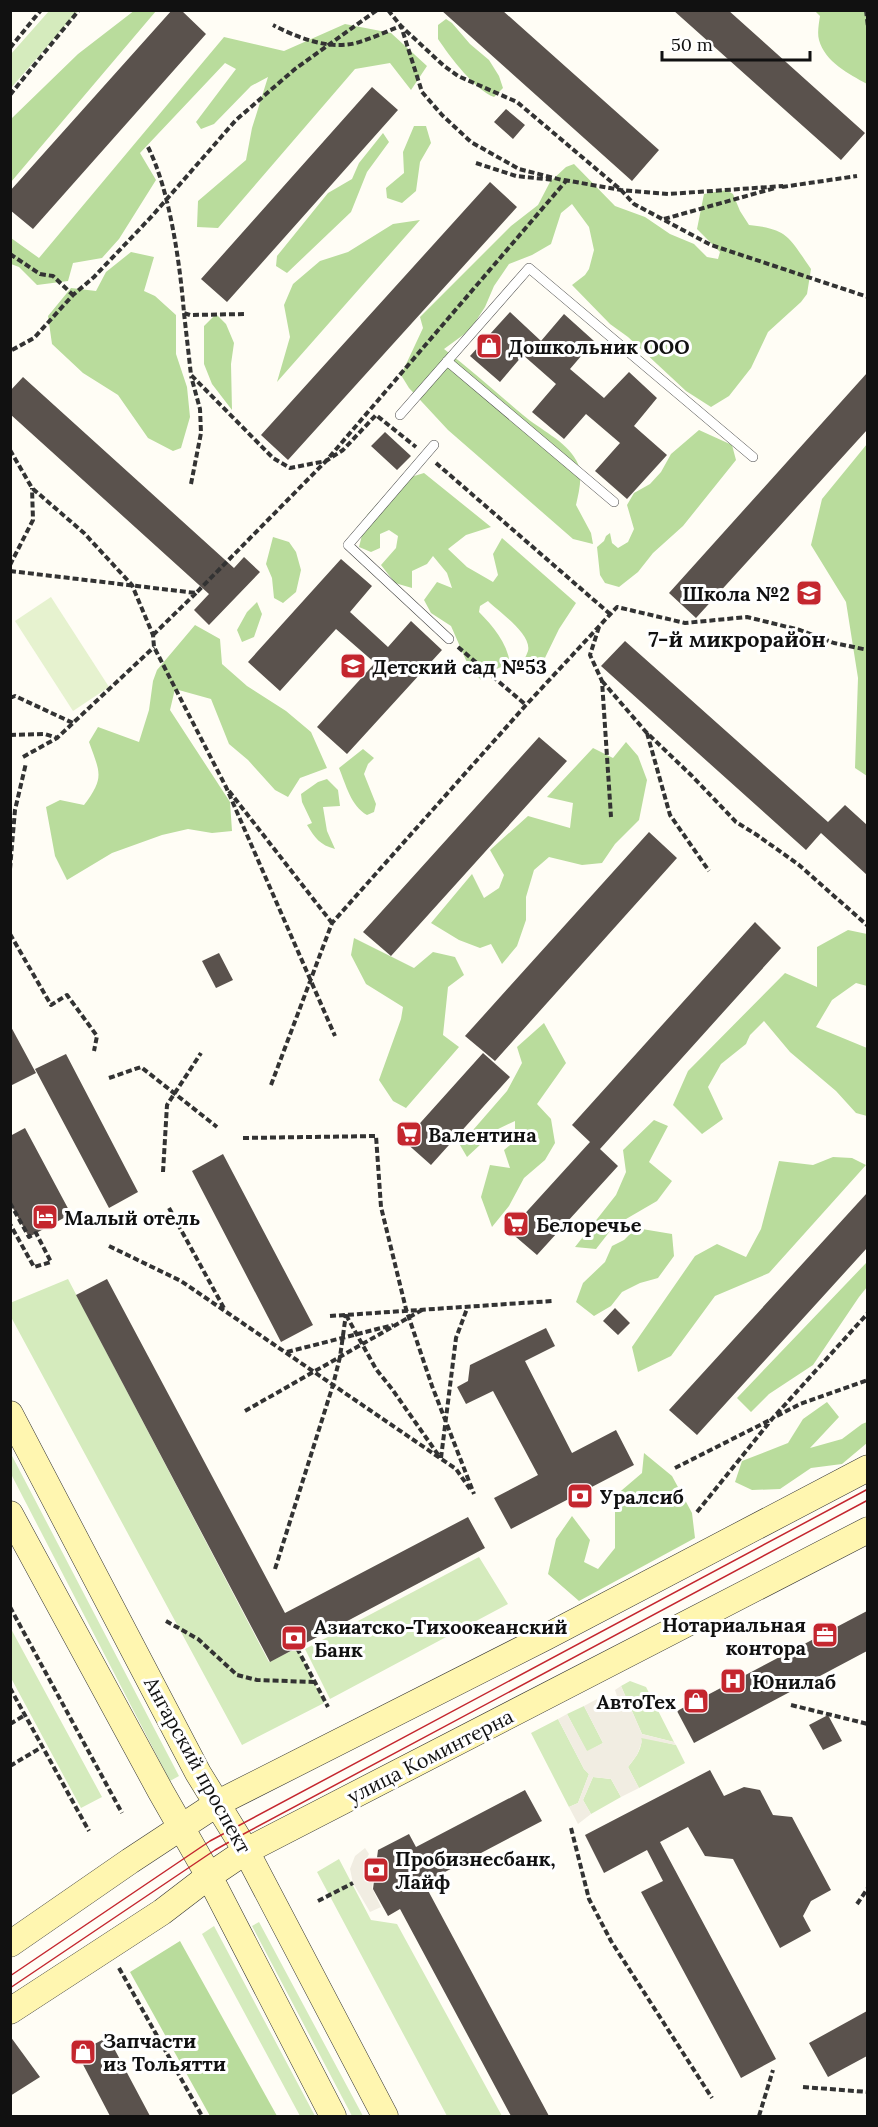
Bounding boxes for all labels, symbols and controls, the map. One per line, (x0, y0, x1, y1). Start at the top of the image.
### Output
scale bar (662, 24, 810, 62)
text: 50 m (671, 33, 713, 56)
shop icon: Дошкольник ООО (474, 331, 504, 361)
place label: Дошкольник ООО (508, 334, 690, 359)
school or university icon: Школа №2 (794, 578, 824, 608)
place label: Школа №2 (682, 581, 790, 606)
district label: 7-й микрорайон (648, 625, 826, 653)
school or university icon: Детский сад №53 (338, 651, 368, 681)
place label: Детский сад №53 (372, 654, 547, 679)
supermarket icon: Валентина (394, 1119, 424, 1149)
place label: Валентина (428, 1122, 537, 1147)
hotel icon: Малый отель (30, 1202, 60, 1232)
place label: Малый отель (64, 1205, 200, 1230)
supermarket icon: Белоречье (501, 1209, 531, 1239)
place label: Белоречье (536, 1212, 642, 1237)
bank icon: Уралсиб (565, 1481, 595, 1511)
place label: Уралсиб (600, 1484, 684, 1509)
place label: Нотариальная контора (662, 1612, 807, 1660)
place label: Азиатско-Тихоокеанский Банк (314, 1614, 567, 1662)
office icon: Нотариальная контора (810, 1620, 840, 1650)
bank icon: Азиатско-Тихоокеанский Банк (279, 1623, 309, 1653)
hospital icon: Юнилаб (718, 1666, 748, 1696)
place label: Юнилаб (752, 1669, 836, 1694)
street label: Ангарский проспект (139, 1671, 257, 1858)
shop icon: АвтоТех (681, 1686, 711, 1716)
place label: АвтоТех (597, 1689, 676, 1714)
street label: улица Коминтерна (343, 1703, 517, 1809)
place label: Пробизнесбанк, Лайф (395, 1846, 556, 1894)
bank icon: Пробизнесбанк, Лайф (361, 1855, 391, 1885)
place label: Запчасти из Тольятти (103, 2028, 226, 2076)
shop icon: Запчасти из Тольятти (68, 2037, 98, 2067)

